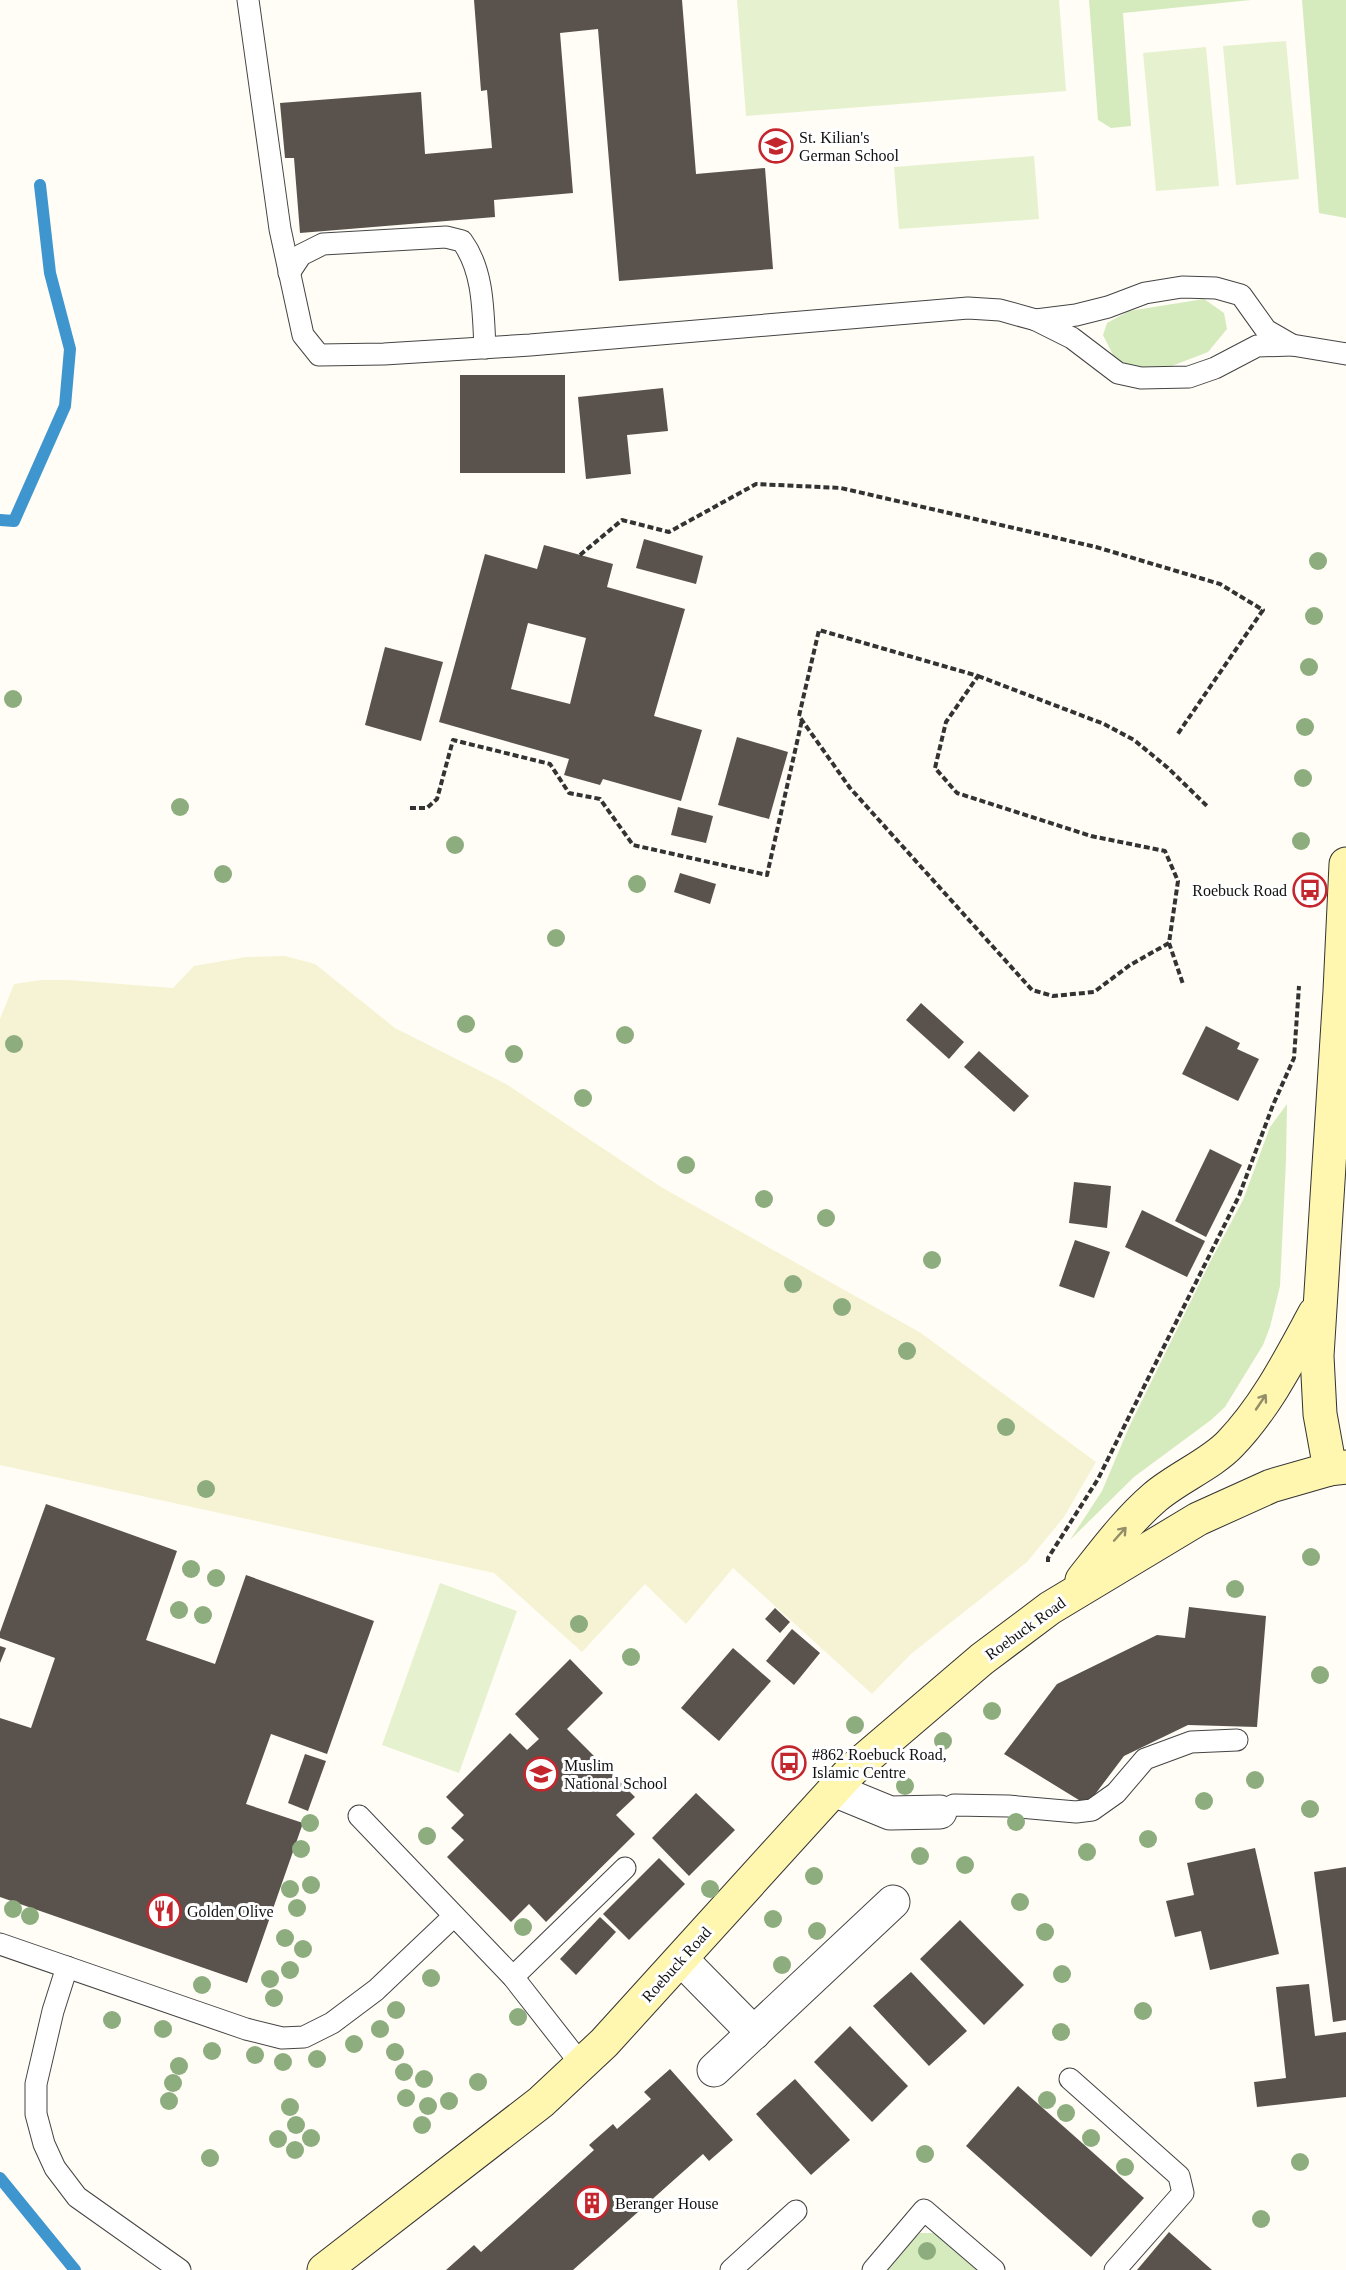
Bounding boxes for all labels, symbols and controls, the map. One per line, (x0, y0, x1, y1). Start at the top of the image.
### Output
school or university icon: St. Kilian's German School (758, 128, 794, 164)
place label: St. Kilian's German School (799, 129, 900, 164)
bus stop icon: Roebuck Road (1292, 872, 1328, 908)
place label: Roebuck Road (1192, 882, 1287, 899)
one-way arrow (1255, 1394, 1268, 1411)
one-way arrow (1113, 1526, 1127, 1541)
street label: Roebuck Road (982, 1594, 1069, 1663)
bus stop icon: #862 Roebuck Road, Islamic Centre (771, 1745, 807, 1781)
place label: #862 Roebuck Road, Islamic Centre (812, 1746, 947, 1781)
school or university icon: Muslim National School (523, 1756, 559, 1792)
place label: Muslim National School (564, 1757, 668, 1792)
restaurant icon: Golden Olive (146, 1893, 182, 1929)
place label: Golden Olive (187, 1903, 274, 1920)
street label: Roebuck Road (638, 1923, 714, 2005)
building icon: Beranger House (574, 2185, 610, 2221)
place label: Beranger House (615, 2195, 719, 2213)

